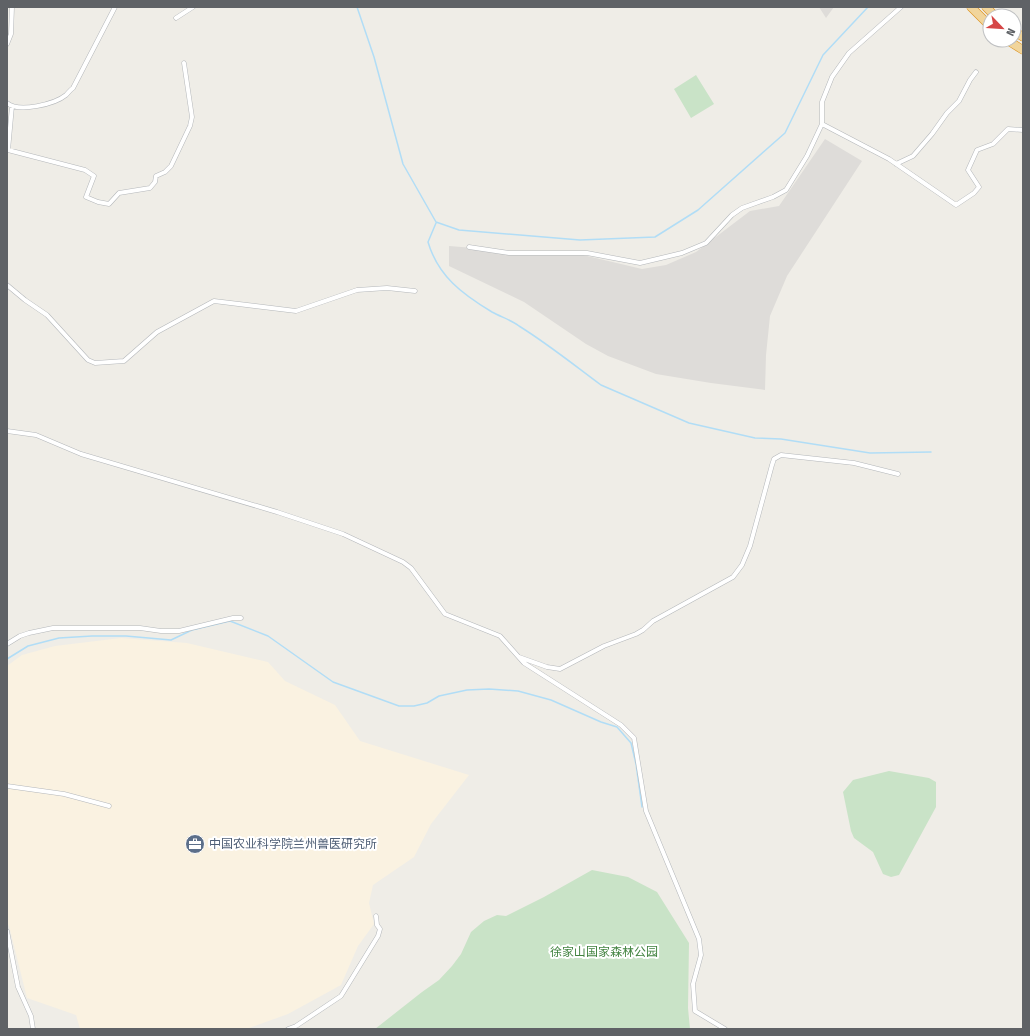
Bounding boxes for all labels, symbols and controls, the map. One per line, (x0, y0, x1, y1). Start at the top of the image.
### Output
north arrow (982, 8, 1022, 48)
text: N (1003, 26, 1018, 38)
office icon: 中国农业科学院兰州兽医研究所 (184, 833, 206, 855)
place label: 中国农业科学院兰州兽医研究所 (209, 837, 377, 851)
park label: 徐家山国家森林公园 (550, 945, 658, 959)

